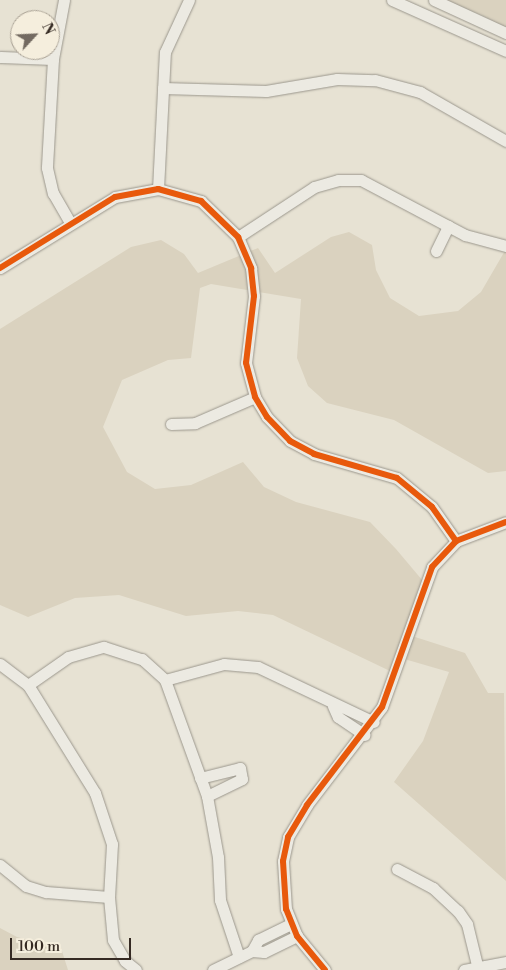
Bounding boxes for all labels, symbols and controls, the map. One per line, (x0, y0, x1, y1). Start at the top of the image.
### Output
north arrow (10, 10, 60, 60)
text: N (37, 20, 58, 38)
scale bar (12, 928, 134, 960)
text: 100 m (18, 937, 60, 956)

